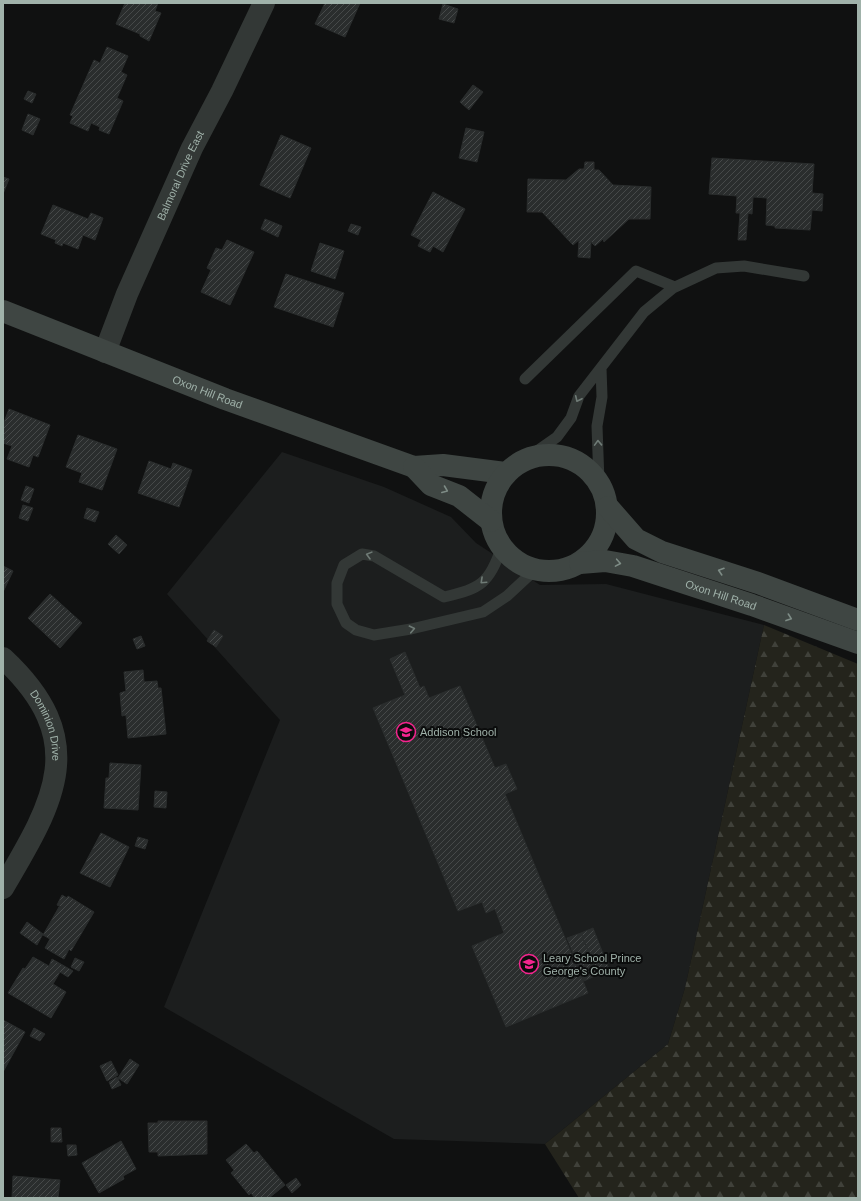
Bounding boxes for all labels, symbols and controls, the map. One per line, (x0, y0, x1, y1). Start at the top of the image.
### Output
street label: Balmoral Drive East (155, 129, 206, 222)
street label: Oxon Hill Road (171, 373, 244, 411)
one-way arrow (575, 395, 583, 403)
one-way arrow (594, 440, 602, 446)
one-way arrow (440, 485, 448, 493)
one-way arrow (366, 552, 372, 560)
one-way arrow (615, 558, 622, 567)
one-way arrow (718, 567, 725, 576)
one-way arrow (480, 576, 488, 583)
street label: Oxon Hill Road (684, 578, 758, 612)
one-way arrow (785, 614, 792, 622)
one-way arrow (409, 625, 415, 633)
street label: Dominion Drive (28, 688, 62, 761)
school or university icon: Addison School (395, 721, 417, 743)
place label: Addison School (420, 726, 496, 738)
place label: Leary School Prince George's County (543, 952, 641, 977)
school or university icon: Leary School Prince George's County (518, 953, 540, 975)

